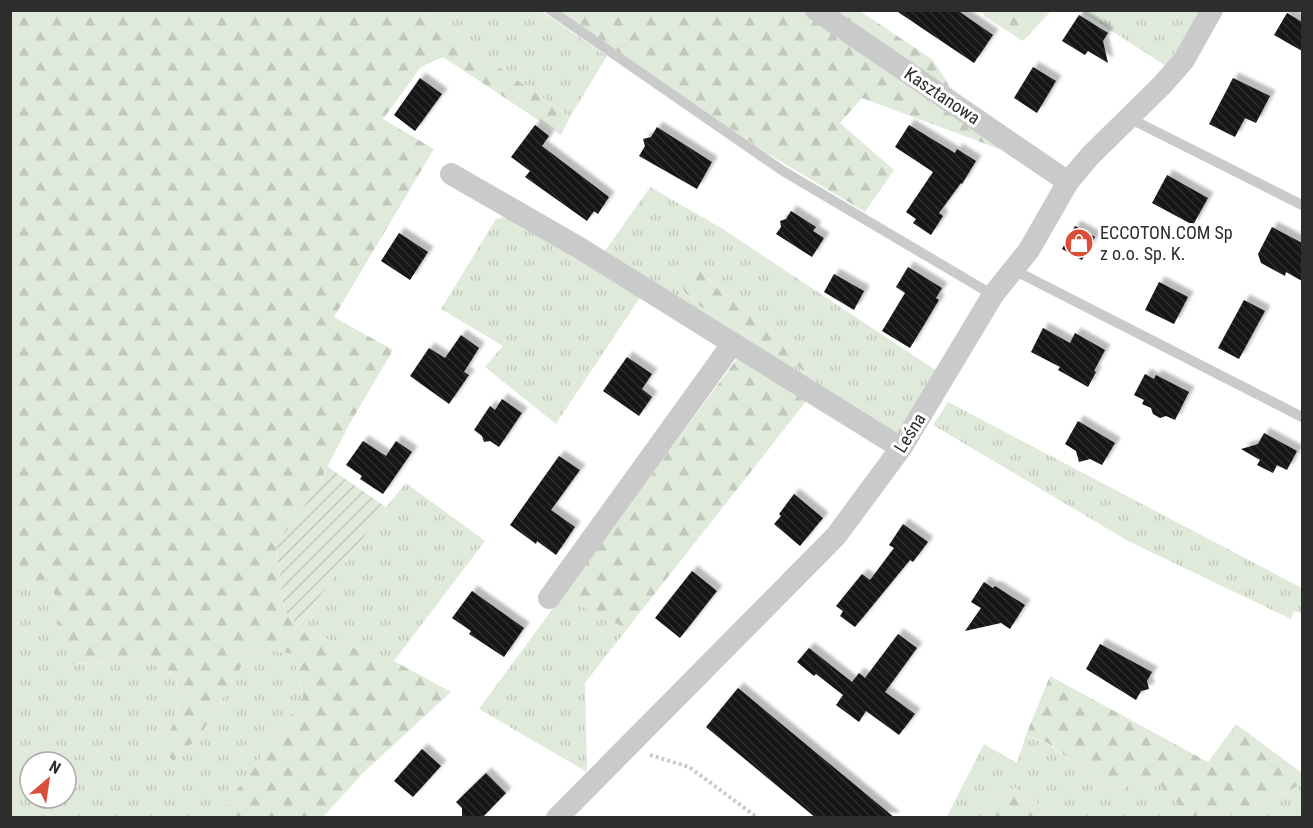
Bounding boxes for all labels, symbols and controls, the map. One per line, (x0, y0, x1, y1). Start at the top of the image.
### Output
street label: Kasztanowa (901, 63, 984, 128)
place label: ECCOTON.COM Sp z o.o. Sp. K. (1100, 222, 1233, 264)
shop icon: ECCOTON.COM Sp z o.o. Sp. K. (1063, 227, 1095, 259)
street label: Leśna (889, 409, 930, 456)
north arrow (18, 750, 78, 810)
text: N (46, 757, 64, 778)

